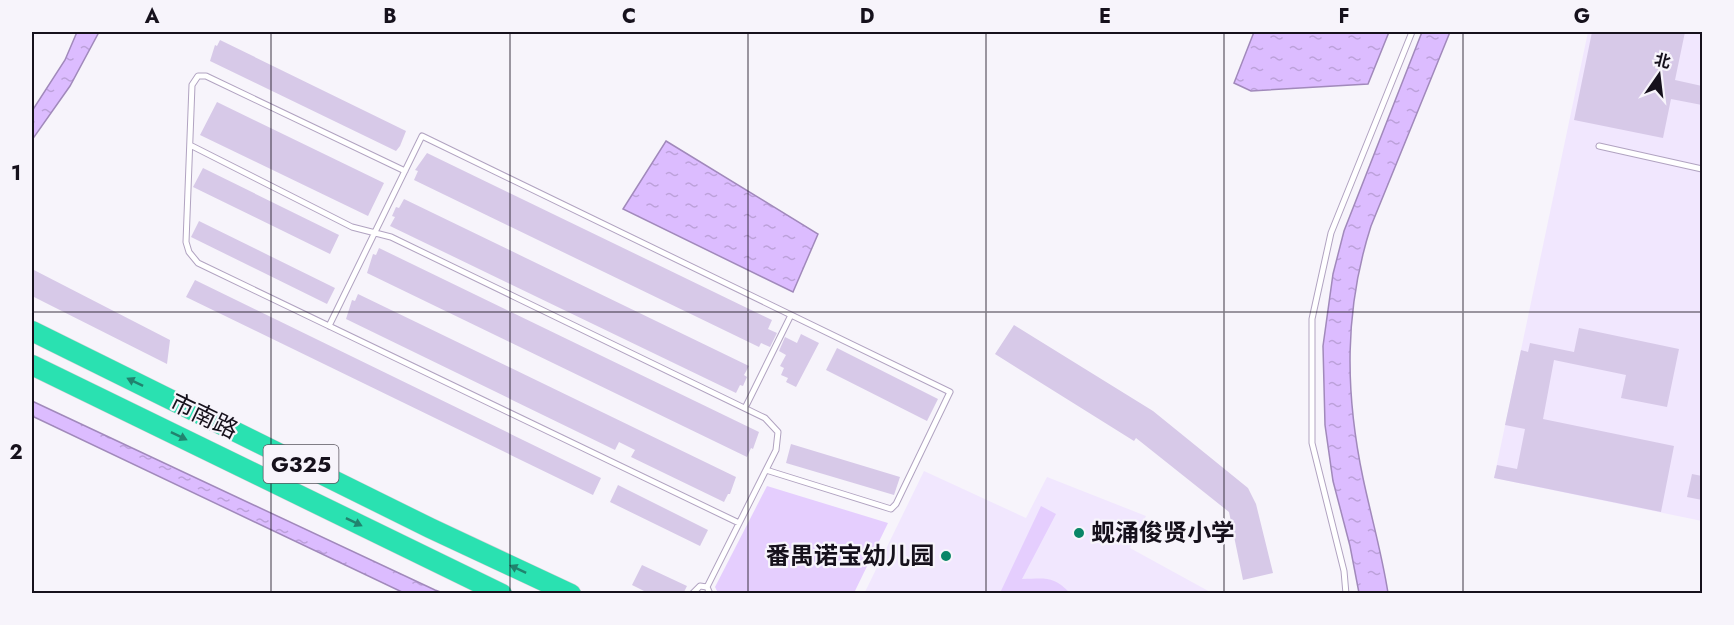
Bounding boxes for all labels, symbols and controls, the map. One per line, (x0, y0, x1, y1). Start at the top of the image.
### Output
text: A (144, 2, 160, 31)
text: B (383, 2, 397, 31)
text: C (622, 2, 636, 31)
text: D (860, 2, 874, 31)
text: E (1099, 2, 1111, 31)
text: F (1338, 2, 1350, 31)
text: G (1574, 2, 1590, 31)
north arrow (1629, 45, 1689, 105)
text: 北 (1652, 48, 1673, 74)
text: 1 (11, 159, 21, 188)
one-way arrow (126, 377, 143, 387)
street label: 市南路 (164, 384, 244, 447)
one-way arrow (170, 432, 187, 441)
text: 2 (9, 438, 23, 467)
road number: G325 (264, 445, 338, 483)
place label: 蚬涌俊贤小学 (1091, 515, 1235, 550)
one-way arrow (346, 517, 363, 526)
marker: 蚬涌俊贤小学 (1072, 526, 1086, 540)
place label: 番禺诺宝幼儿园 (766, 538, 934, 573)
marker: 番禺诺宝幼儿园 (939, 549, 953, 563)
one-way arrow (509, 564, 526, 573)

